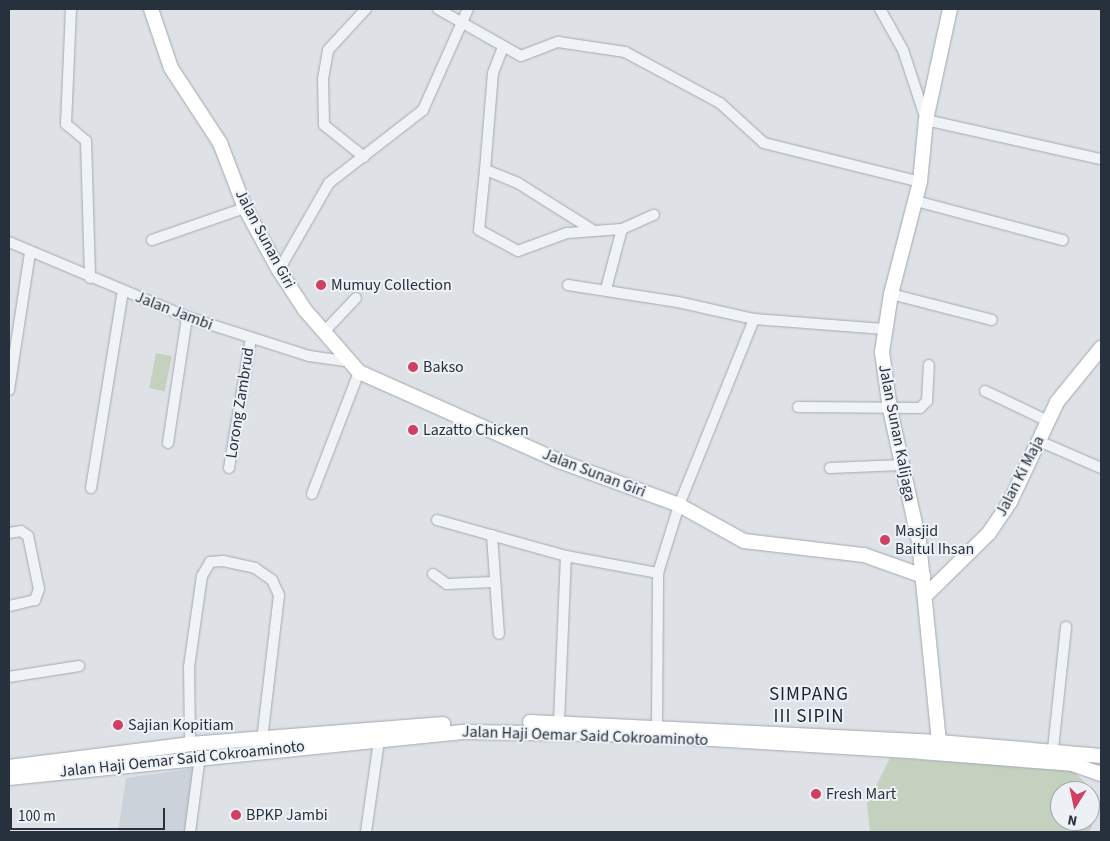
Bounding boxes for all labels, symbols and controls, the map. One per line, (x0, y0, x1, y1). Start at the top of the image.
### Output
street label: Jalan Sunan Giri (231, 186, 299, 292)
place label: Mumuy Collection (331, 275, 452, 295)
marker: Mumuy Collection (315, 279, 327, 291)
street label: Jalan Jambi (132, 287, 216, 335)
street label: Lorong Zambrud (222, 346, 258, 460)
place label: Bakso (423, 357, 464, 377)
marker: Bakso (407, 361, 419, 373)
street label: Jalan Sunan Kalijaga (874, 363, 920, 503)
place label: Lazatto Chicken (423, 420, 529, 440)
marker: Lazatto Chicken (407, 424, 419, 436)
street label: Jalan Ki Maja (991, 432, 1049, 520)
street label: Jalan Sunan Giri (540, 444, 648, 502)
place label: Masjid Baitul Ihsan (895, 521, 974, 559)
marker: Masjid Baitul Ihsan (879, 534, 891, 546)
district label: SIMPANG III SIPIN (768, 684, 850, 728)
place label: Sajian Kopitiam (128, 715, 234, 735)
marker: Sajian Kopitiam (112, 719, 124, 731)
street label: Jalan Haji Oemar Said Cokroaminoto (461, 722, 709, 750)
street label: Jalan Haji Oemar Said Cokroaminoto (58, 737, 306, 781)
north arrow (1050, 781, 1100, 831)
place label: Fresh Mart (826, 784, 896, 804)
marker: Fresh Mart (810, 788, 822, 800)
scale bar (12, 798, 168, 830)
place label: BPKP Jambi (246, 805, 328, 825)
text: 100 m (18, 806, 56, 827)
marker: BPKP Jambi (230, 809, 242, 821)
text: N (1066, 809, 1079, 830)

